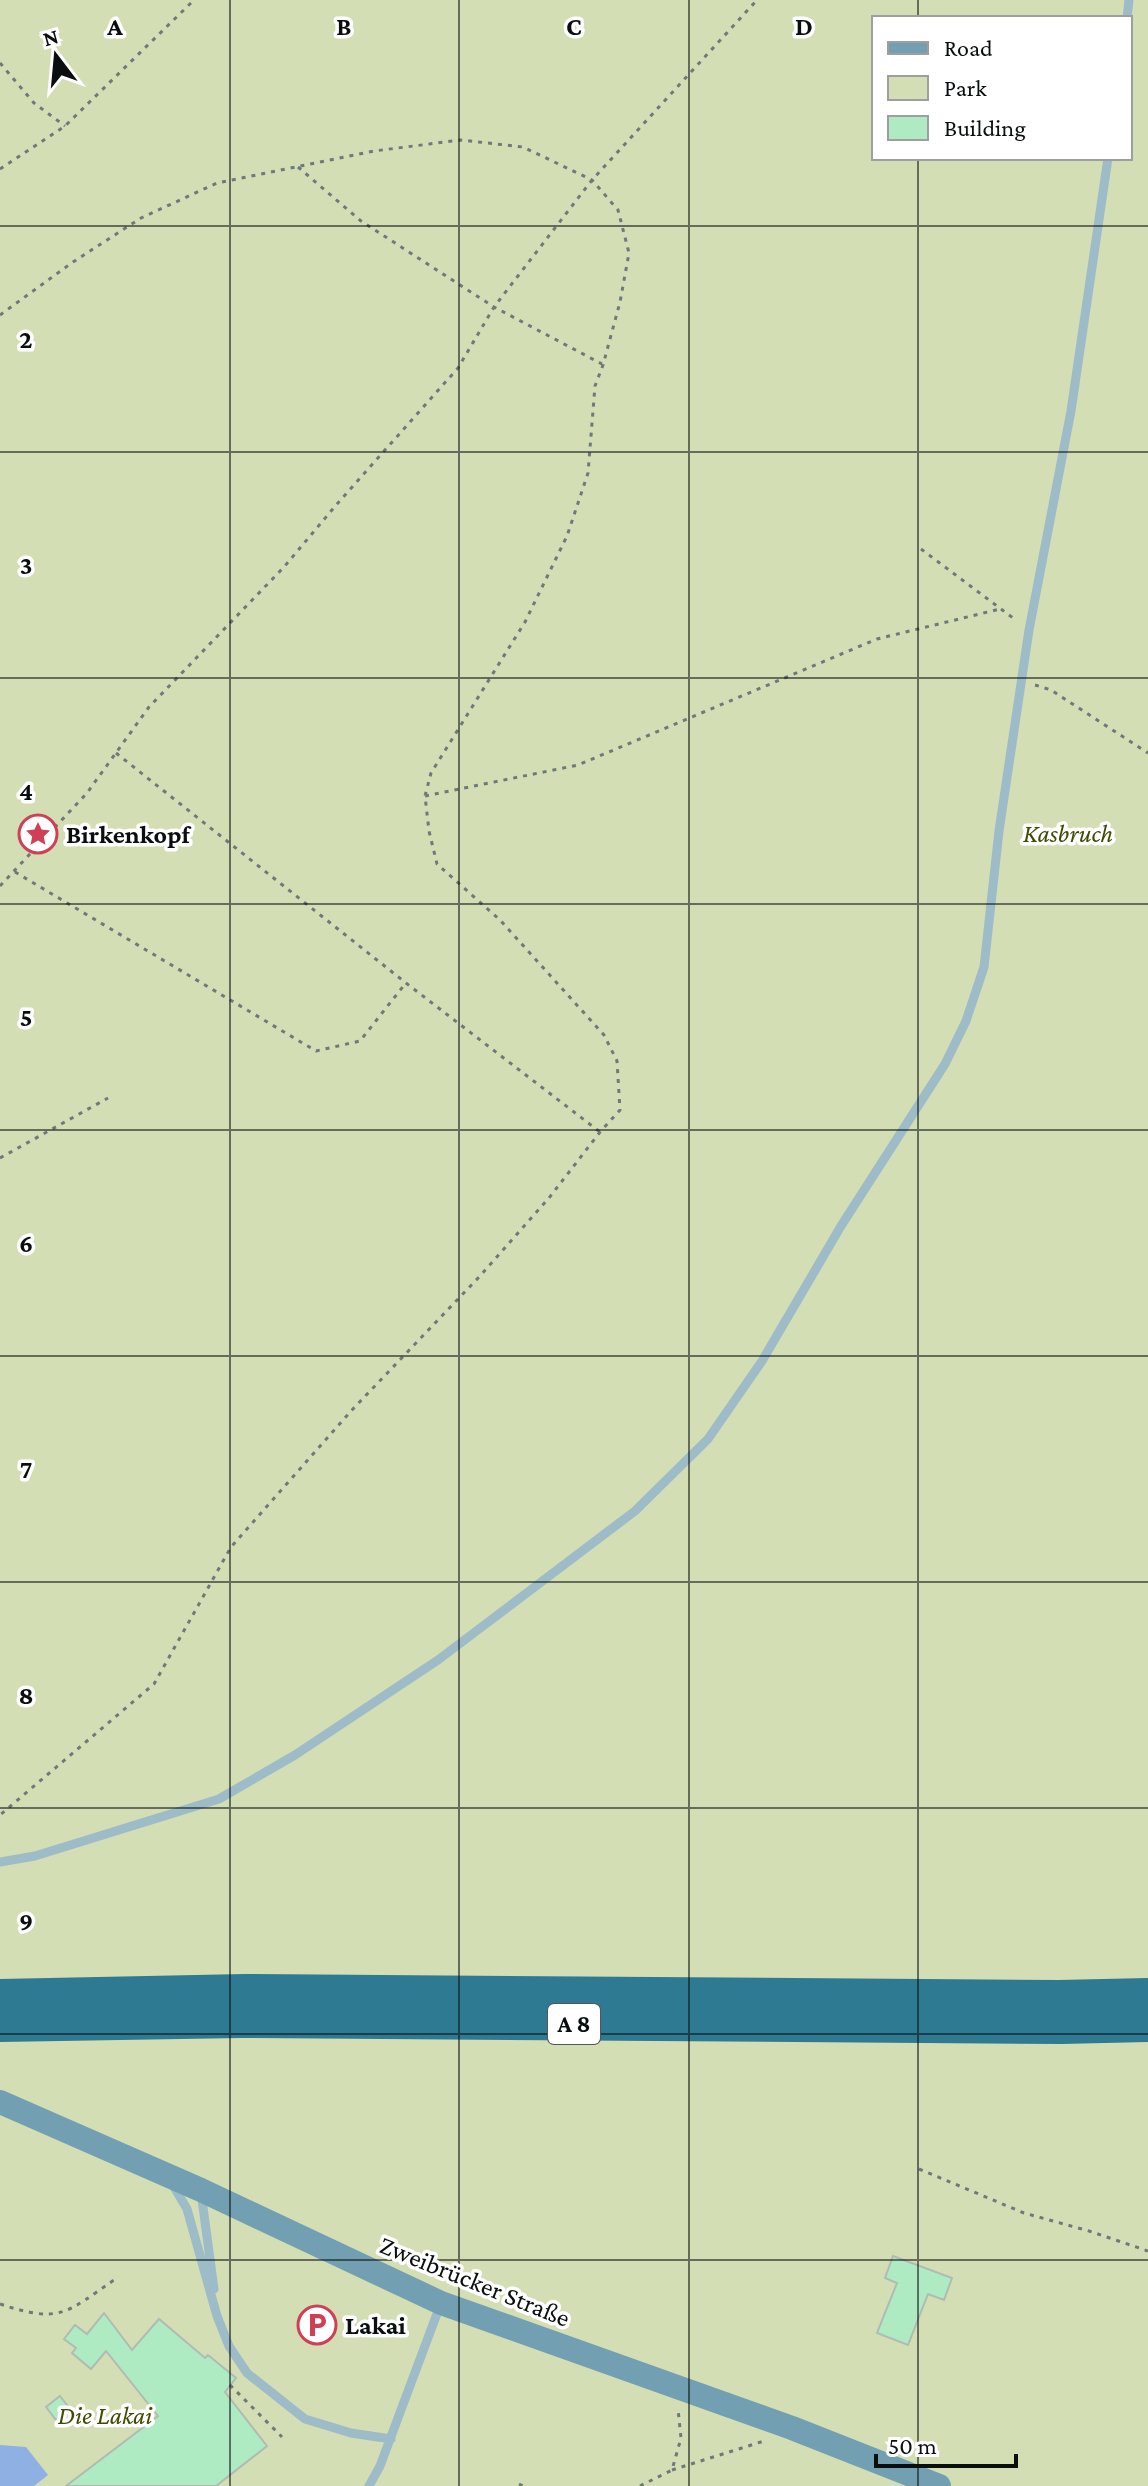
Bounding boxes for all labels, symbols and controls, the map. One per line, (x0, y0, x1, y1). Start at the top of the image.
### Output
text: A (106, 12, 123, 41)
text: B (336, 12, 352, 41)
text: C (566, 12, 582, 41)
text: D (795, 12, 813, 41)
north arrow (16, 16, 96, 96)
legend (872, 16, 1132, 160)
text: N (40, 23, 61, 51)
text: Road (944, 34, 993, 61)
text: Park (944, 74, 987, 101)
text: Building (944, 114, 1026, 141)
text: 2 (19, 325, 33, 354)
text: 3 (20, 551, 32, 580)
text: 4 (19, 777, 33, 806)
place icon: Birkenkopf (17, 813, 59, 855)
park label: Kasbruch (1023, 819, 1113, 848)
place label: Birkenkopf (66, 820, 191, 849)
text: 5 (20, 1003, 32, 1032)
text: 6 (19, 1229, 33, 1258)
text: 7 (20, 1455, 32, 1484)
text: 8 (18, 1681, 34, 1710)
text: 9 (19, 1907, 33, 1936)
road number: A 8 (548, 2004, 600, 2044)
street label: Zweibrücker Straße (376, 2230, 574, 2333)
parking icon: Lakai (296, 2304, 338, 2346)
place label: Lakai (345, 2311, 406, 2340)
park label: Die Lakai (58, 2401, 152, 2430)
scale bar (876, 2418, 1016, 2468)
text: 50 m (888, 2432, 937, 2459)

